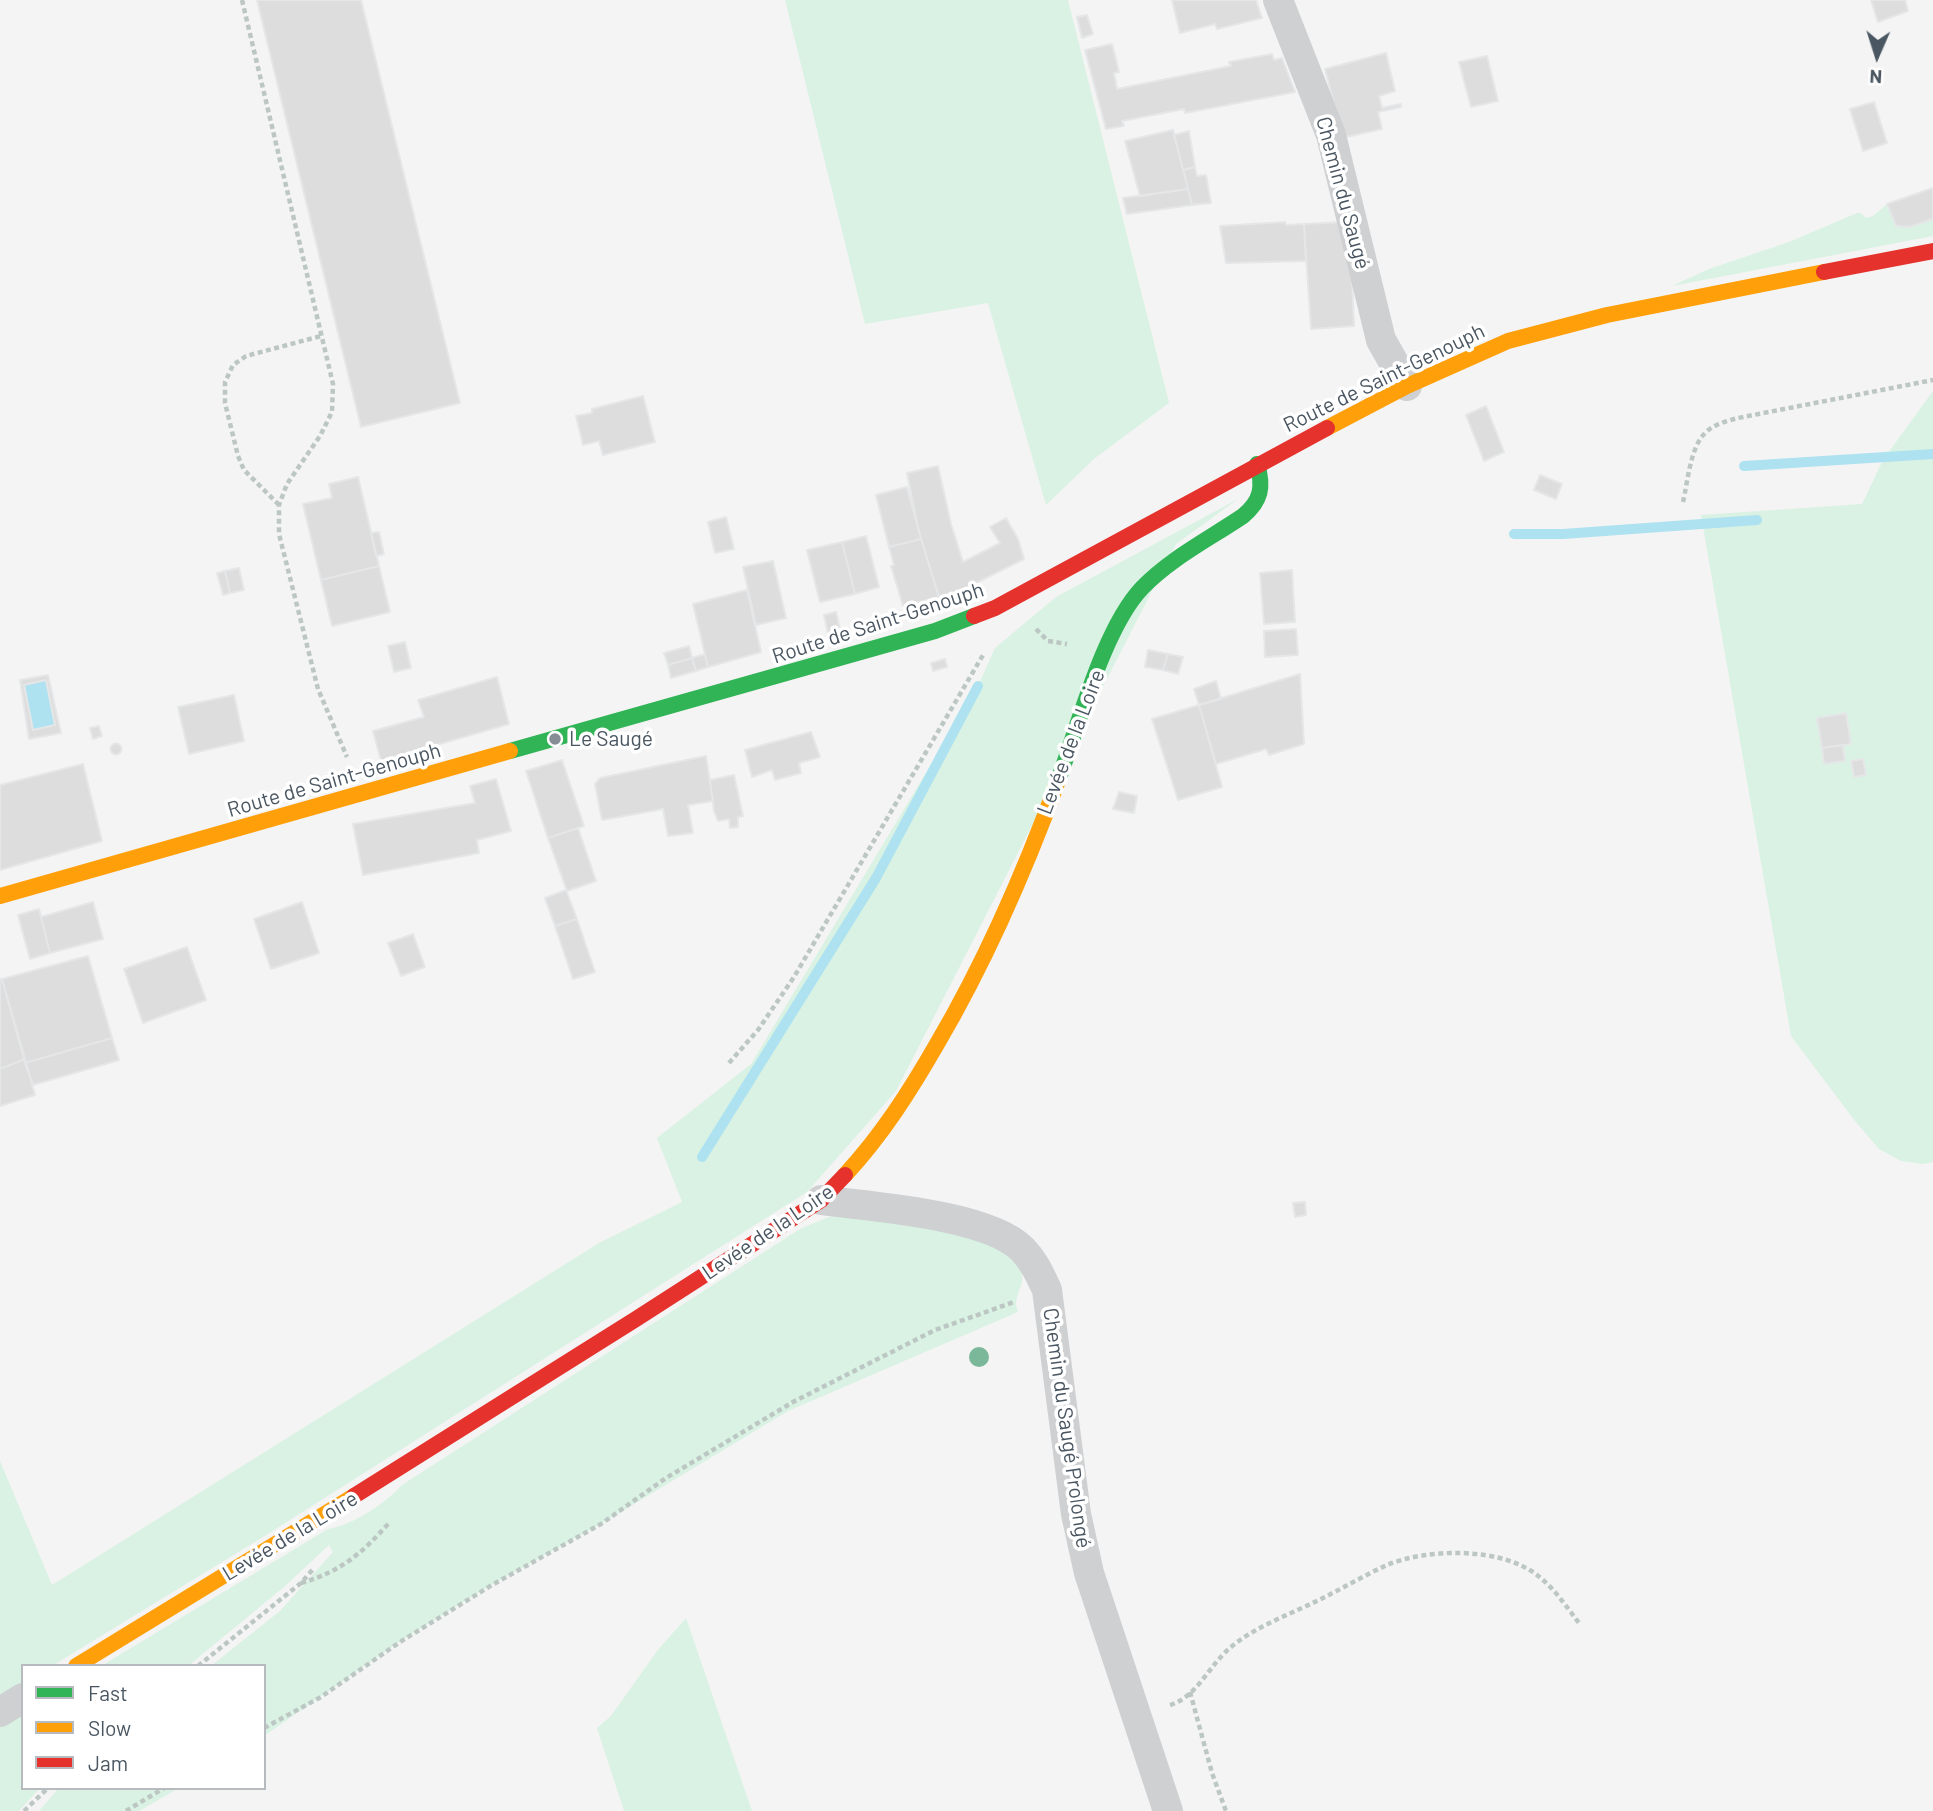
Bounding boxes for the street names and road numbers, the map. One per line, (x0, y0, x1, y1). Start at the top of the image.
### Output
street label: Chemin du Saugé (1311, 114, 1375, 272)
street label: Route de Saint-Genouph (1279, 318, 1489, 438)
street label: Route de Saint-Genouph (769, 577, 987, 669)
street label: Levée de la Loire (1032, 666, 1110, 818)
street label: Route de Saint-Genouph (224, 737, 444, 823)
street label: Levée de la Loire (697, 1179, 839, 1285)
street label: Chemin du Saugé Prolongé (1038, 1306, 1096, 1550)
street label: Levée de la Loire (218, 1486, 362, 1586)

